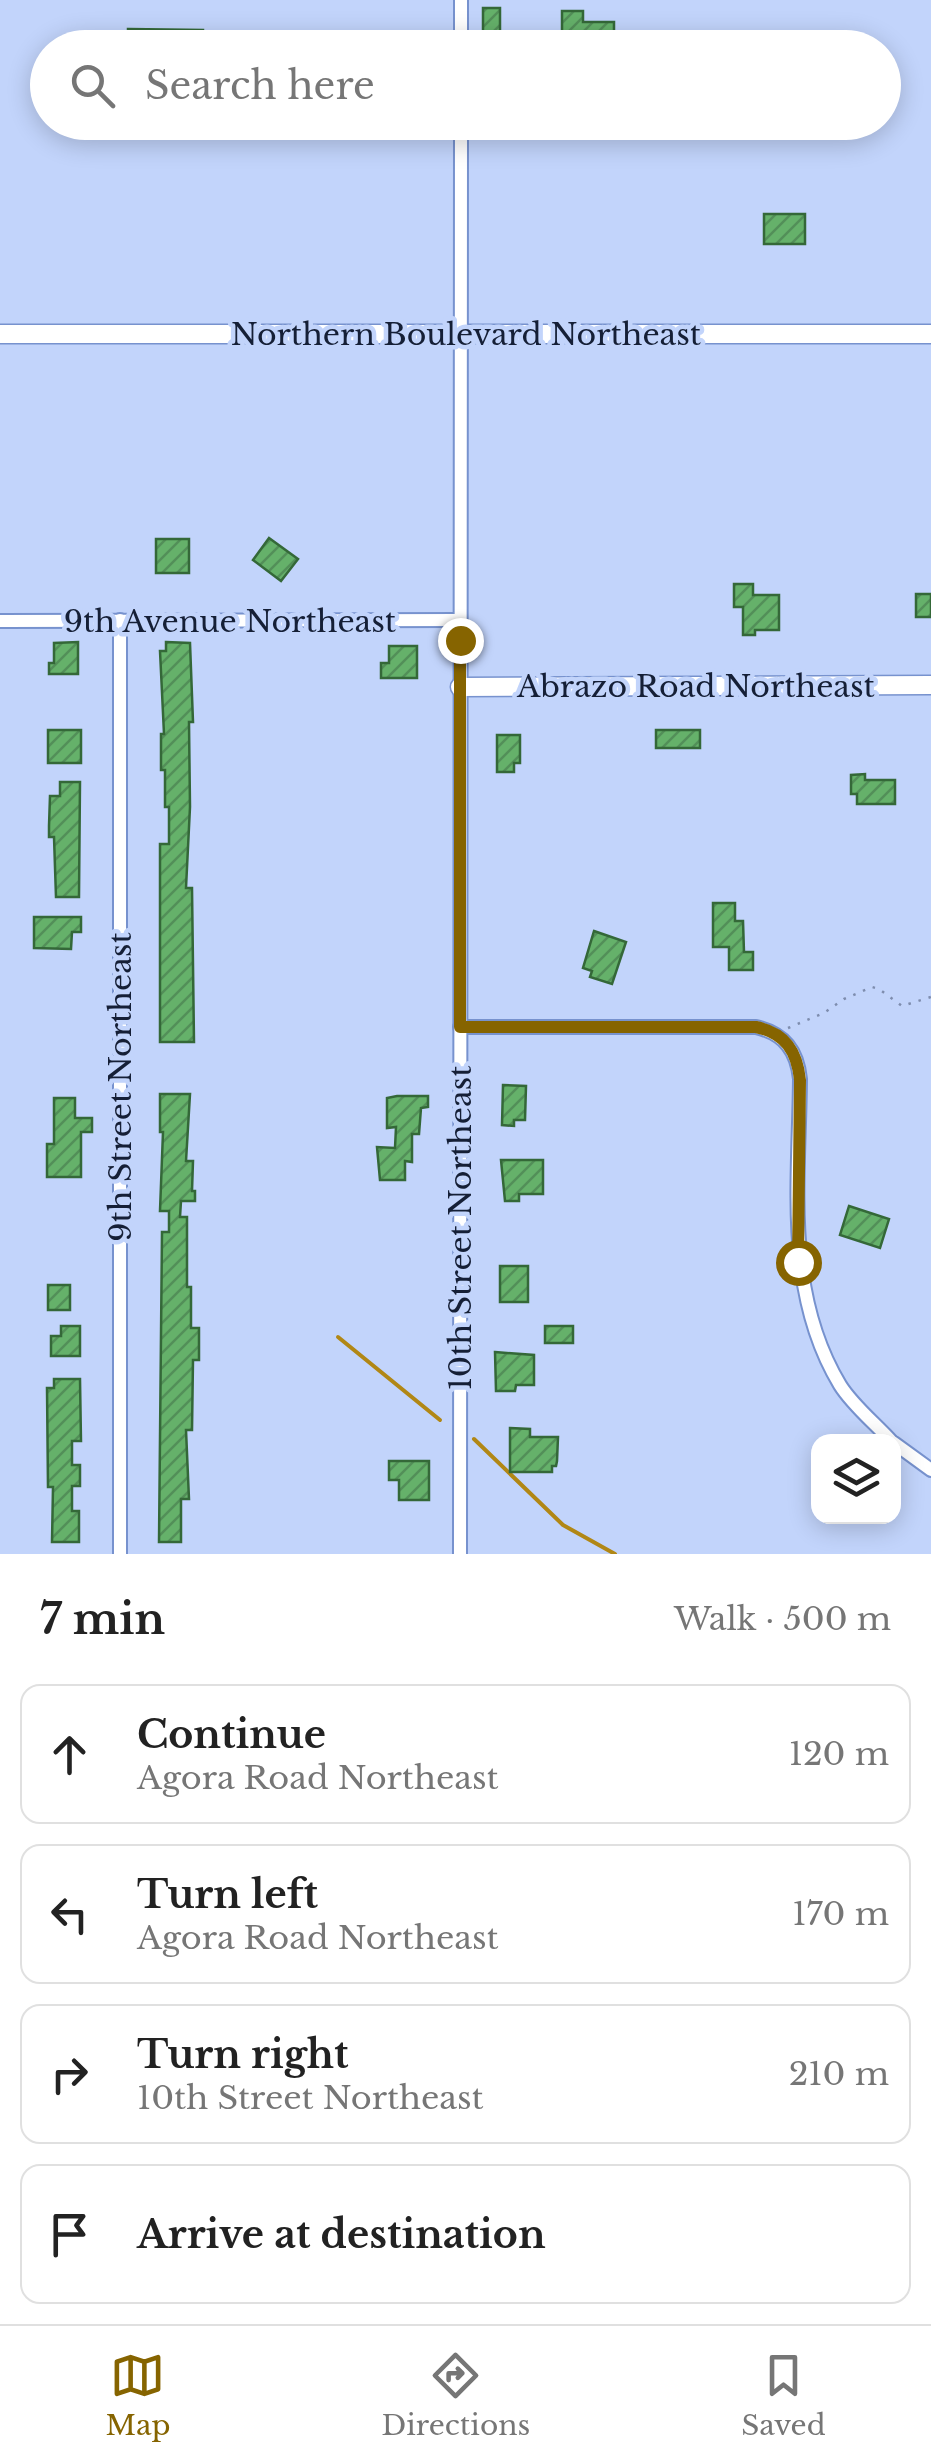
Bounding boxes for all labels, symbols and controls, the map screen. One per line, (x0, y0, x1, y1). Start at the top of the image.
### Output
search box (30, 30, 901, 140)
icon: search (65, 58, 120, 113)
text: Search here (145, 62, 375, 109)
street label: Northern Boulevard Northeast (231, 316, 702, 353)
street label: 9th Avenue Northeast (64, 603, 397, 640)
route end (438, 618, 484, 664)
street label: Abrazo Road Northeast (516, 668, 876, 705)
street label: 9th Street Northeast (102, 932, 139, 1242)
street label: 10th Street Northeast (442, 1065, 479, 1391)
route start (776, 1240, 822, 1286)
map controls (811, 1434, 901, 1524)
button: layers (811, 1434, 901, 1524)
text: 7 min (40, 1593, 165, 1645)
text: Walk · 500 m (674, 1599, 891, 1639)
text: Continue (137, 1711, 326, 1758)
icon: ahead (42, 1727, 97, 1782)
text: 120 m (789, 1734, 889, 1774)
text: Agora Road Northeast (137, 1758, 499, 1798)
text: Turn left (137, 1871, 318, 1918)
icon: left (42, 1887, 97, 1942)
text: 170 m (792, 1894, 889, 1934)
text: Agora Road Northeast (137, 1918, 499, 1958)
text: Turn right (137, 2031, 348, 2078)
icon: right (42, 2047, 97, 2102)
text: 210 m (789, 2054, 889, 2094)
text: 10th Street Northeast (137, 2078, 484, 2118)
icon: arrive (42, 2207, 97, 2262)
text: Arrive at destination (137, 2211, 546, 2258)
tab: Map (105, 2348, 170, 2443)
tab: Directions (381, 2348, 530, 2443)
tab: Saved (741, 2348, 826, 2443)

